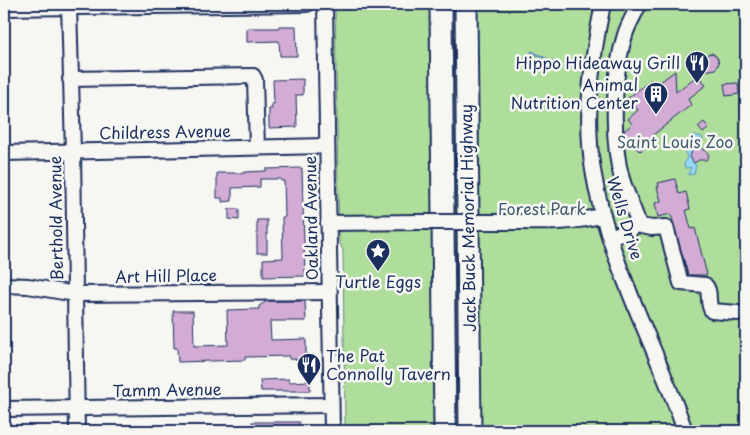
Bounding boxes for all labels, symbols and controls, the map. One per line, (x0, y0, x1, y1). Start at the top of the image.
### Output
place label: Hippo Hideaway Grill (515, 50, 680, 74)
restaurant icon: Hippo Hideaway Grill (684, 50, 710, 84)
place label: Animal Nutrition Center (511, 72, 639, 114)
building icon: Animal Nutrition Center (643, 81, 669, 115)
street label: Jack Buck Memorial Highway (453, 104, 481, 332)
street label: Childress Avenue (99, 118, 231, 144)
park label: Saint Louis Zoo (617, 129, 733, 153)
street label: Berthold Avenue (42, 155, 68, 280)
street label: Oakland Avenue (297, 155, 323, 281)
street label: Wells Drive (602, 173, 650, 262)
park label: Forest Park (498, 196, 587, 220)
place icon: Turtle Eggs (365, 238, 391, 272)
street label: Art Hill Place (115, 262, 217, 288)
place label: Turtle Eggs (335, 269, 421, 293)
place label: The Pat Connolly Tavern (326, 343, 451, 385)
restaurant icon: The Pat Connolly Tavern (296, 352, 322, 386)
street label: Tamm Avenue (112, 376, 222, 402)

